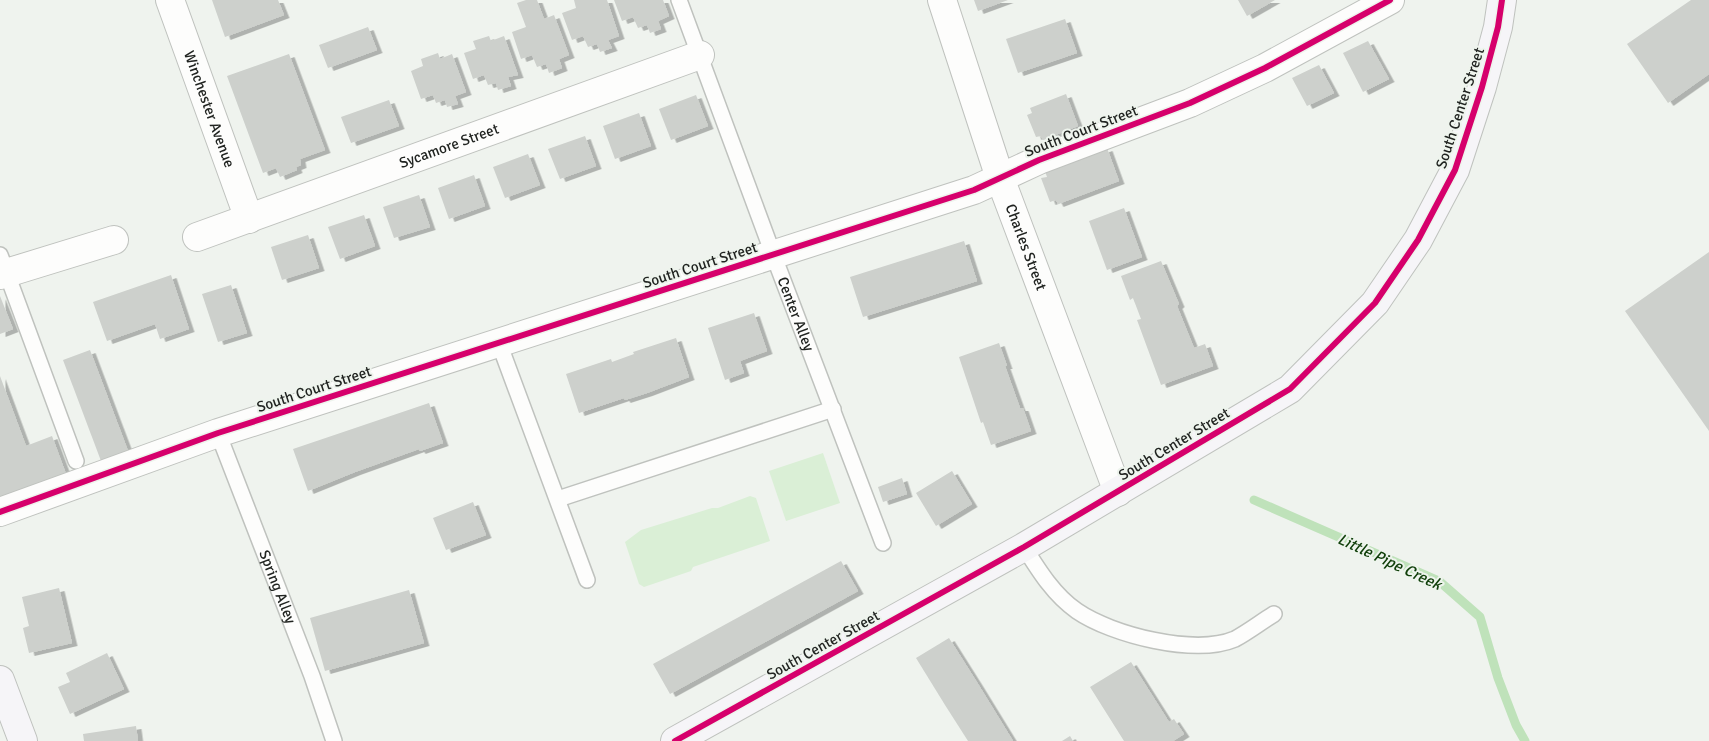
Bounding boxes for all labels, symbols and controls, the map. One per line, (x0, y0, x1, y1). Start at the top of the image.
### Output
street label: South Center Street (1432, 45, 1488, 171)
street label: Winchester Avenue (180, 48, 239, 170)
street label: South Court Street (1022, 101, 1140, 161)
street label: Sycamore Street (397, 120, 501, 172)
street label: Charles Street (1001, 201, 1050, 293)
street label: South Court Street (640, 238, 760, 292)
street label: Center Alley (774, 274, 818, 354)
street label: South Court Street (254, 362, 374, 416)
street label: South Center Street (1115, 404, 1233, 484)
water label: Little Pipe Creek (1334, 529, 1446, 596)
street label: Spring Alley (255, 548, 300, 626)
street label: South Center Street (763, 607, 883, 683)

